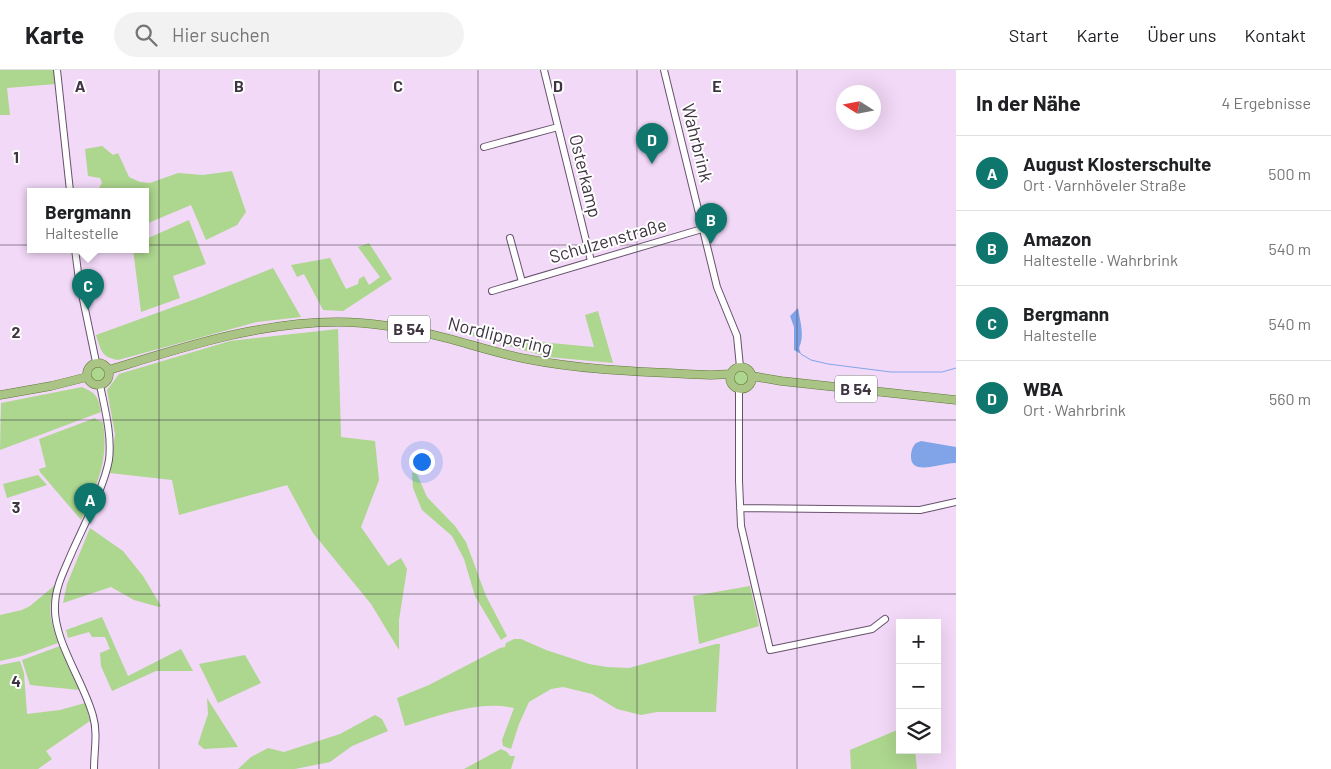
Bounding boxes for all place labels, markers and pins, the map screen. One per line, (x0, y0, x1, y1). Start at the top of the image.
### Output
pin: D (636, 123, 668, 164)
pin: B (695, 203, 727, 244)
pin: C (72, 269, 104, 310)
pin: A (74, 483, 106, 524)

